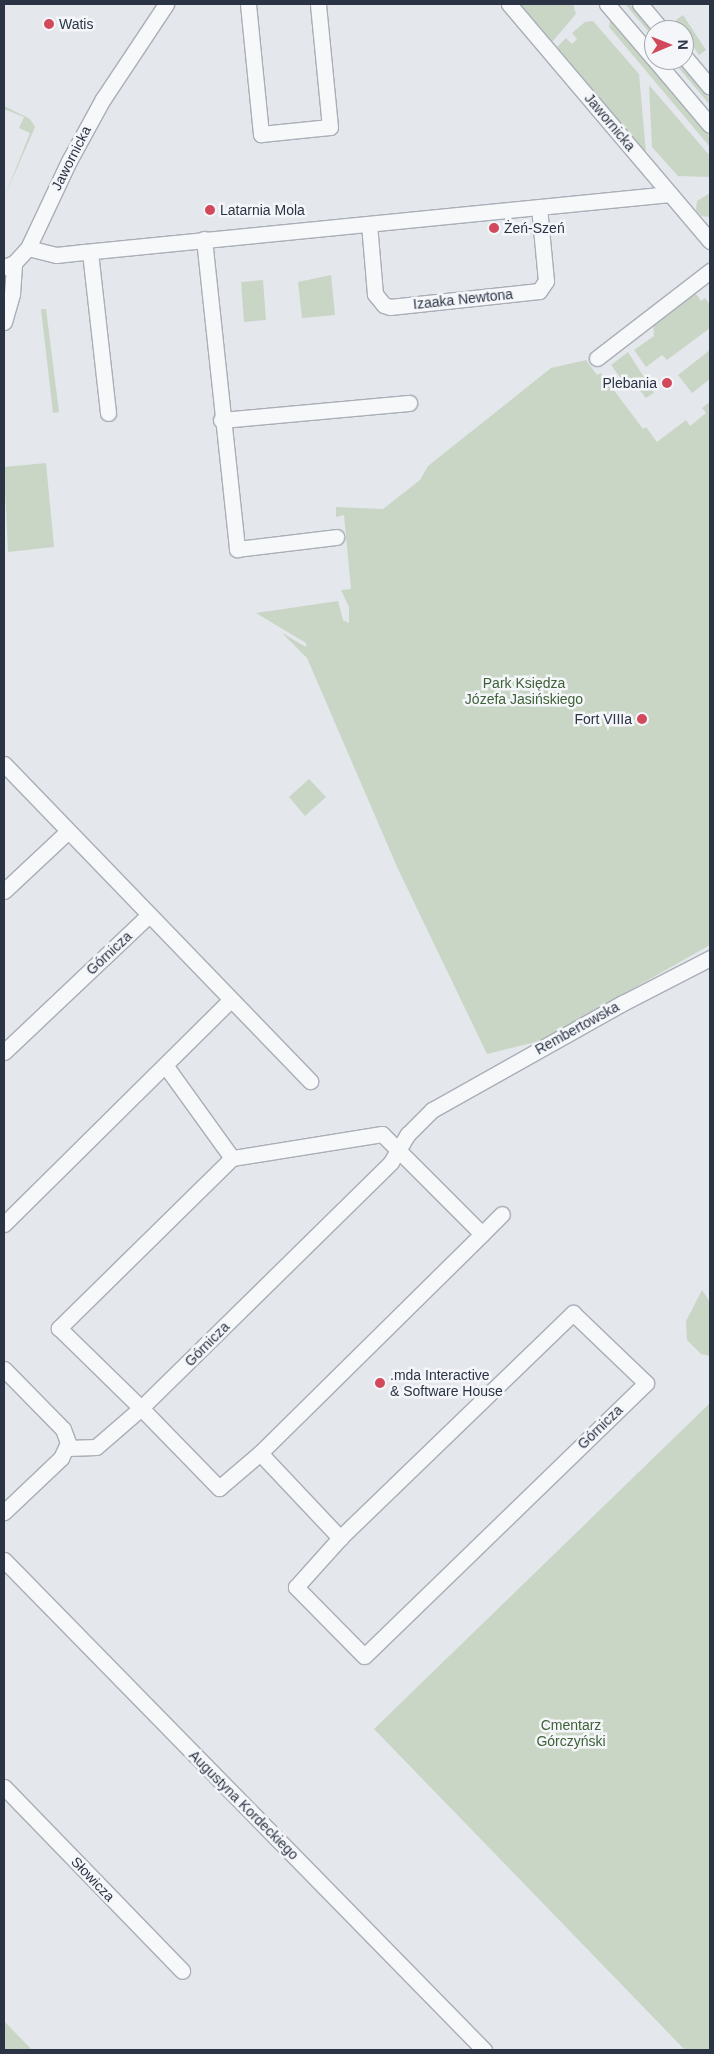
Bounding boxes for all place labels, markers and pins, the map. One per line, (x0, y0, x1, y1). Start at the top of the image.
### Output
place label: Watis (59, 16, 93, 32)
marker: Watis (43, 18, 55, 30)
place label: Latarnia Mola (220, 202, 305, 218)
marker: Latarnia Mola (204, 204, 216, 216)
place label: Żeń-Szeń (504, 220, 565, 236)
marker: Żeń-Szeń (488, 222, 500, 234)
place label: Plebania (603, 375, 657, 391)
marker: Plebania (661, 377, 673, 389)
place label: Fort VIIIa (574, 711, 632, 727)
marker: Fort VIIIa (636, 713, 648, 725)
place label: .mda Interactive & Software House (390, 1367, 503, 1400)
marker: .mda Interactive & Software House (374, 1377, 386, 1389)

